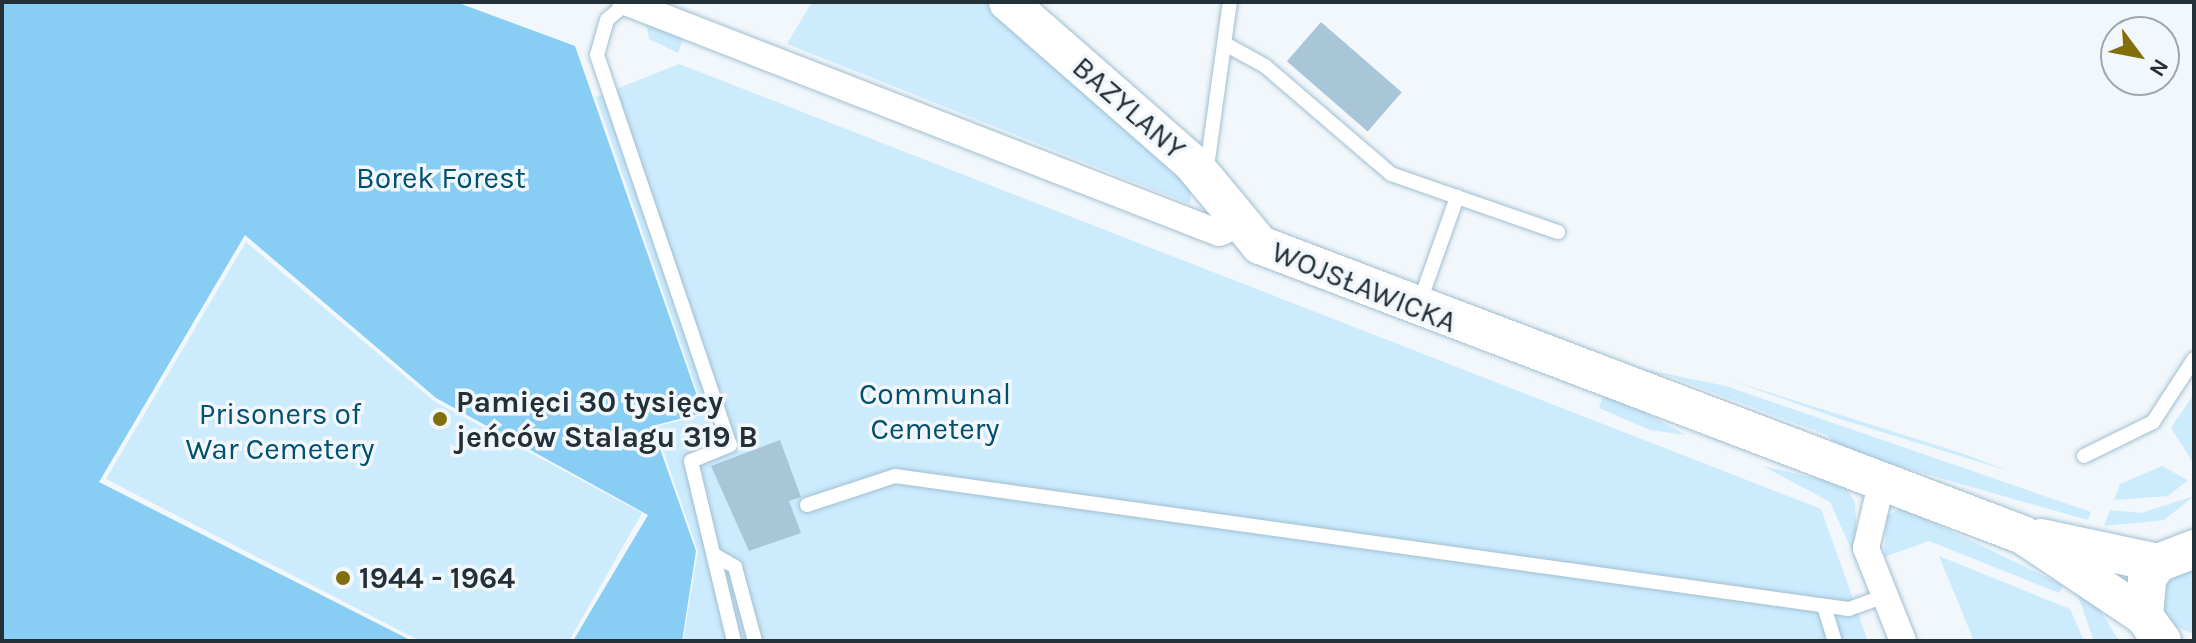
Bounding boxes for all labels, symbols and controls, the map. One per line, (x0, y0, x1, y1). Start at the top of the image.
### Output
north arrow (2100, 16, 2180, 96)
street label: BAZYLANY (1065, 49, 1193, 167)
text: N (2143, 54, 2174, 81)
park label: Borek Forest (356, 160, 526, 196)
street label: WOJSŁAWICKA (1266, 234, 1462, 340)
park label: Communal Cemetery (859, 376, 1011, 446)
place label: Pamięci 30 tysięcy jeńców Stalagu 319 B (456, 384, 758, 454)
park label: Prisoners of War Cemetery (185, 396, 375, 466)
marker: Pamięci 30 tysięcy jeńców Stalagu 319 B (431, 410, 449, 428)
place label: 1944 - 1964 (359, 560, 515, 596)
marker: 1944 - 1964 (334, 569, 352, 587)

